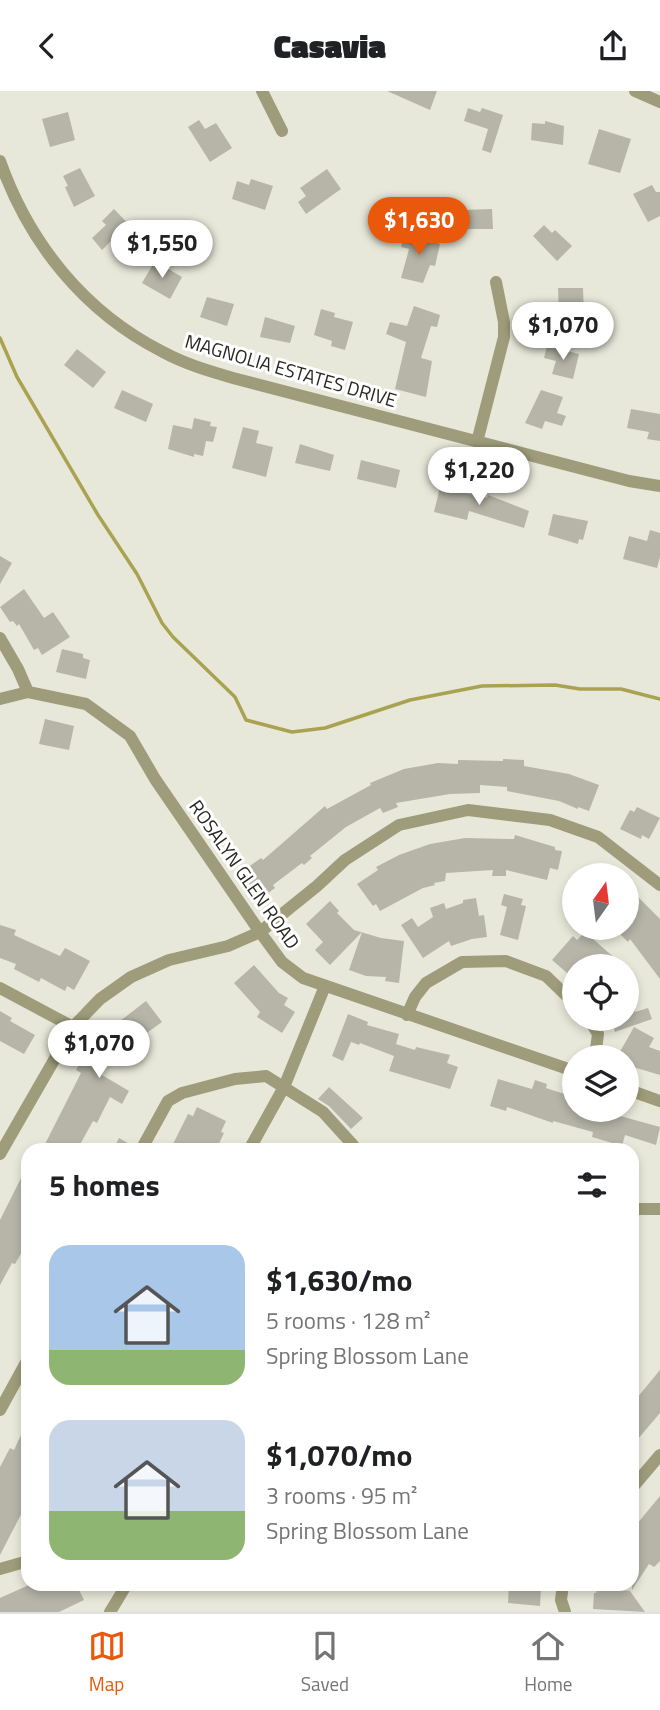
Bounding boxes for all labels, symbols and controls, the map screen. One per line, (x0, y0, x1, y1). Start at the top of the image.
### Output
text: Casavia (274, 22, 386, 70)
icon: back (28, 27, 66, 65)
icon: share (594, 27, 632, 65)
pin: $1,630 (362, 197, 476, 257)
text: $1,630 (384, 202, 454, 237)
pin: $1,550 (105, 221, 219, 280)
text: $1,550 (127, 225, 197, 260)
pin: $1,070 (506, 303, 620, 362)
text: $1,070 (528, 307, 598, 342)
street label: MAGNOLIA ESTATES DRIVE (182, 326, 400, 414)
pin: $1,220 (422, 447, 536, 507)
text: $1,220 (444, 452, 514, 487)
street label: ROSALYN GLEN ROAD (183, 793, 307, 955)
north arrow (562, 863, 639, 940)
map controls (562, 863, 639, 1122)
button: locate (562, 954, 639, 1031)
pin: $1,070 (42, 1021, 156, 1080)
text: $1,070 (64, 1025, 134, 1060)
button: layers (562, 1045, 639, 1122)
text: 5 homes (49, 1162, 160, 1208)
icon: filters (573, 1166, 611, 1204)
text: $1,630/mo (266, 1257, 412, 1303)
icon: home (105, 1273, 189, 1357)
text: 5 rooms · 128 m² (266, 1303, 430, 1338)
text: Spring Blossom Lane (266, 1338, 469, 1373)
text: $1,070/mo (266, 1432, 412, 1478)
icon: home (105, 1448, 189, 1532)
text: 3 rooms · 95 m² (266, 1478, 417, 1513)
text: Spring Blossom Lane (266, 1513, 469, 1548)
tab: Map (88, 1627, 126, 1698)
tab: Saved (301, 1627, 349, 1698)
tab: Home (524, 1627, 572, 1698)

